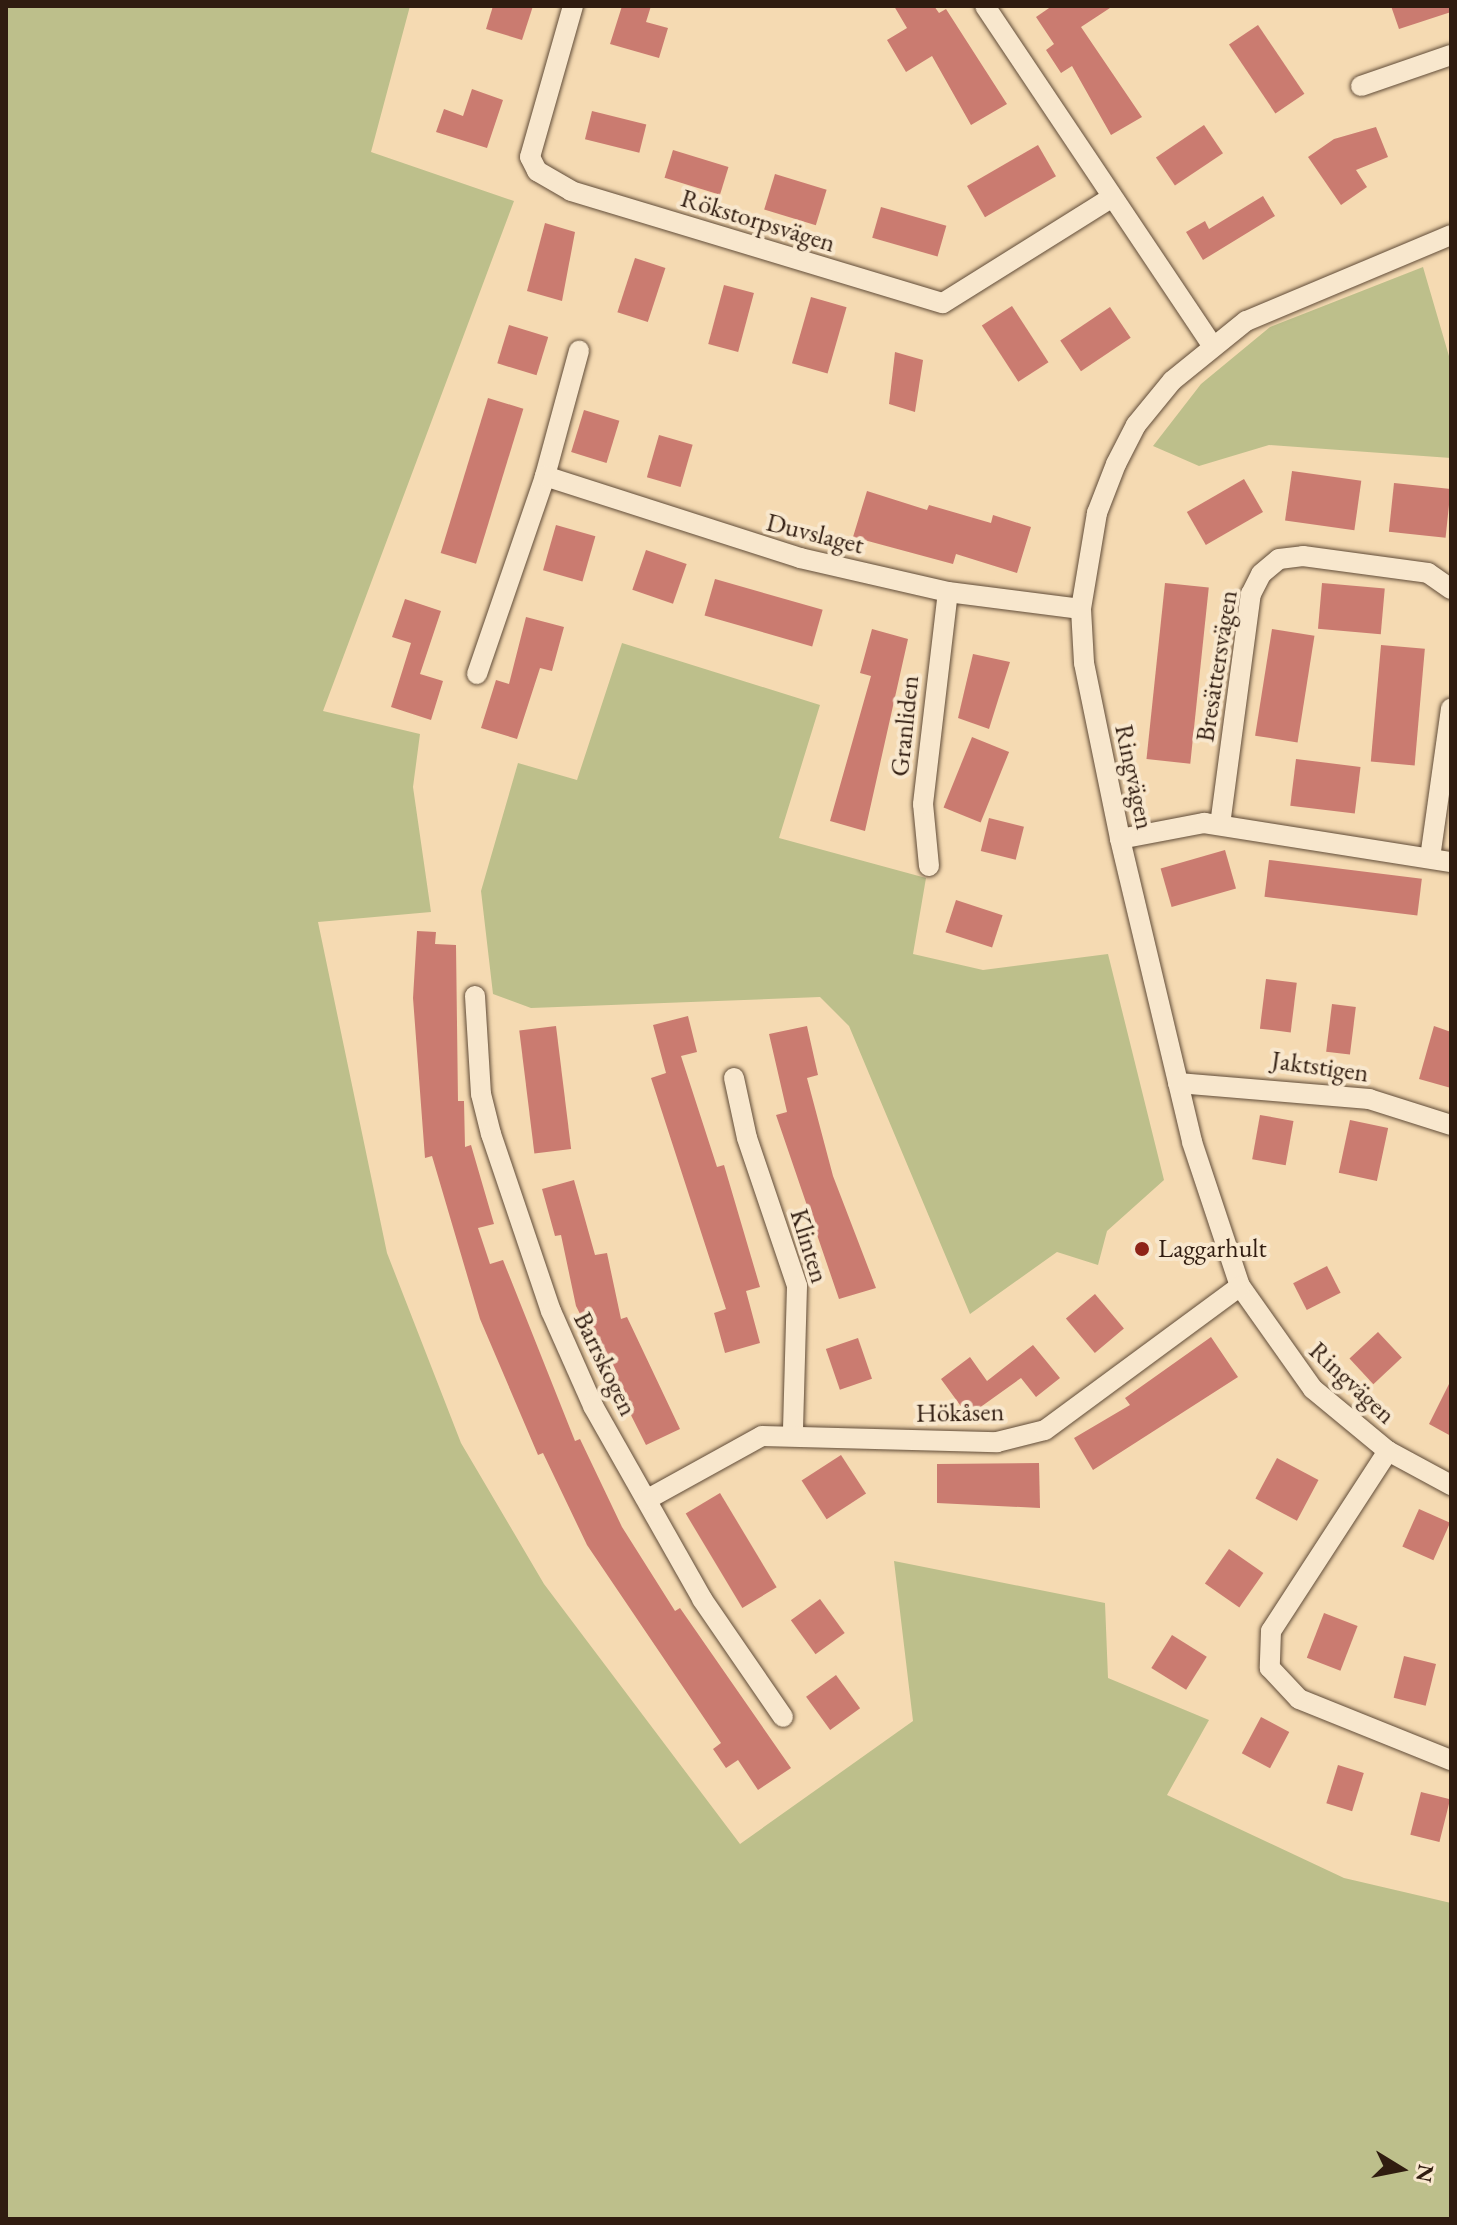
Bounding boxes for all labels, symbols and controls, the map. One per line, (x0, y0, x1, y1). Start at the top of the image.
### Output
street label: Rökstorpsvägen (677, 183, 839, 259)
street label: Duvslaget (763, 507, 867, 561)
street label: Bresättersvägen (1190, 588, 1244, 744)
street label: Granliden (884, 674, 926, 778)
street label: Ringvägen (1108, 722, 1160, 832)
street label: Jaktstigen (1269, 1045, 1371, 1089)
street label: Klinten (783, 1205, 835, 1287)
place label: Laggarhult (1158, 1233, 1267, 1265)
marker: Laggarhult (1133, 1240, 1151, 1258)
street label: Barrskogen (567, 1307, 643, 1421)
street label: Ringvägen (1302, 1335, 1402, 1431)
street label: Hökåsen (916, 1397, 1004, 1429)
north arrow (1361, 2129, 1441, 2209)
text: N (1409, 2162, 1441, 2185)

